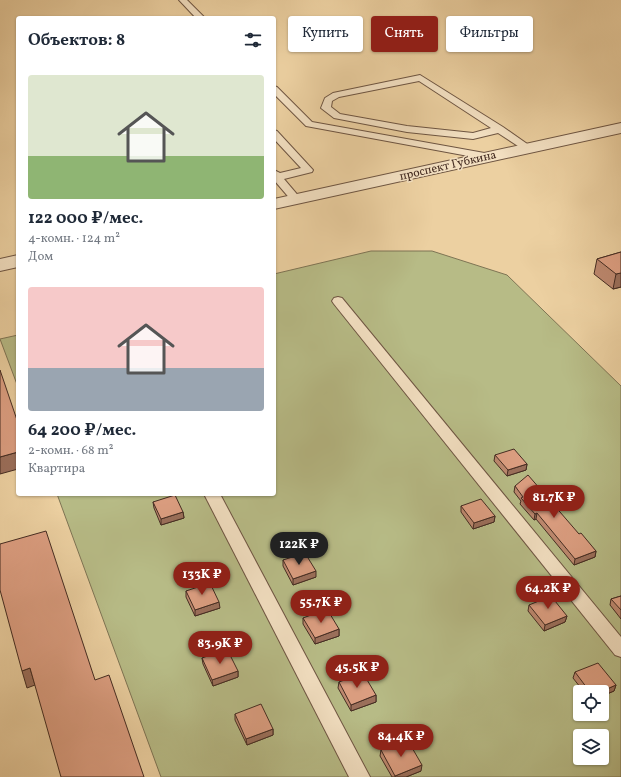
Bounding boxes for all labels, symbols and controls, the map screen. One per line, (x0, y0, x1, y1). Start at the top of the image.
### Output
chip: Купить (288, 16, 363, 52)
chip: Снять (371, 16, 438, 52)
chip: Фильтры (446, 16, 533, 52)
text: Объектов: 8 (28, 29, 125, 52)
icon: filters (242, 29, 264, 51)
icon: home (110, 101, 182, 173)
street label: проспект Губкина (398, 147, 498, 185)
text: 122 000 ₽/мес. (28, 207, 143, 230)
text: 4-комн. · 124 m² (28, 230, 120, 248)
text: Дом (28, 248, 53, 266)
icon: home (110, 313, 182, 385)
text: 64 200 ₽/мес. (28, 419, 136, 442)
text: 2-комн. · 68 m² (28, 442, 114, 460)
text: Квартира (28, 460, 85, 478)
pin: 81.7K ₽ (517, 485, 591, 519)
text: 81.7K ₽ (533, 489, 575, 507)
pin: 122K ₽ (266, 532, 332, 566)
text: 122K ₽ (279, 536, 319, 554)
pin: 133K ₽ (169, 562, 235, 596)
text: 133K ₽ (182, 566, 222, 584)
pin: 64.2K ₽ (511, 576, 585, 610)
text: 64.2K ₽ (525, 580, 571, 598)
pin: 55.7K ₽ (284, 590, 358, 624)
text: 55.7K ₽ (300, 594, 342, 612)
pin: 83.9K ₽ (183, 631, 257, 665)
text: 83.9K ₽ (197, 635, 243, 653)
pin: 45.5K ₽ (320, 655, 394, 689)
text: 45.5K ₽ (335, 659, 379, 677)
map controls (573, 685, 609, 765)
button: locate (573, 685, 609, 721)
pin: 84.4K ₽ (364, 724, 438, 758)
text: 84.4K ₽ (377, 728, 425, 746)
button: layers (573, 729, 609, 765)

